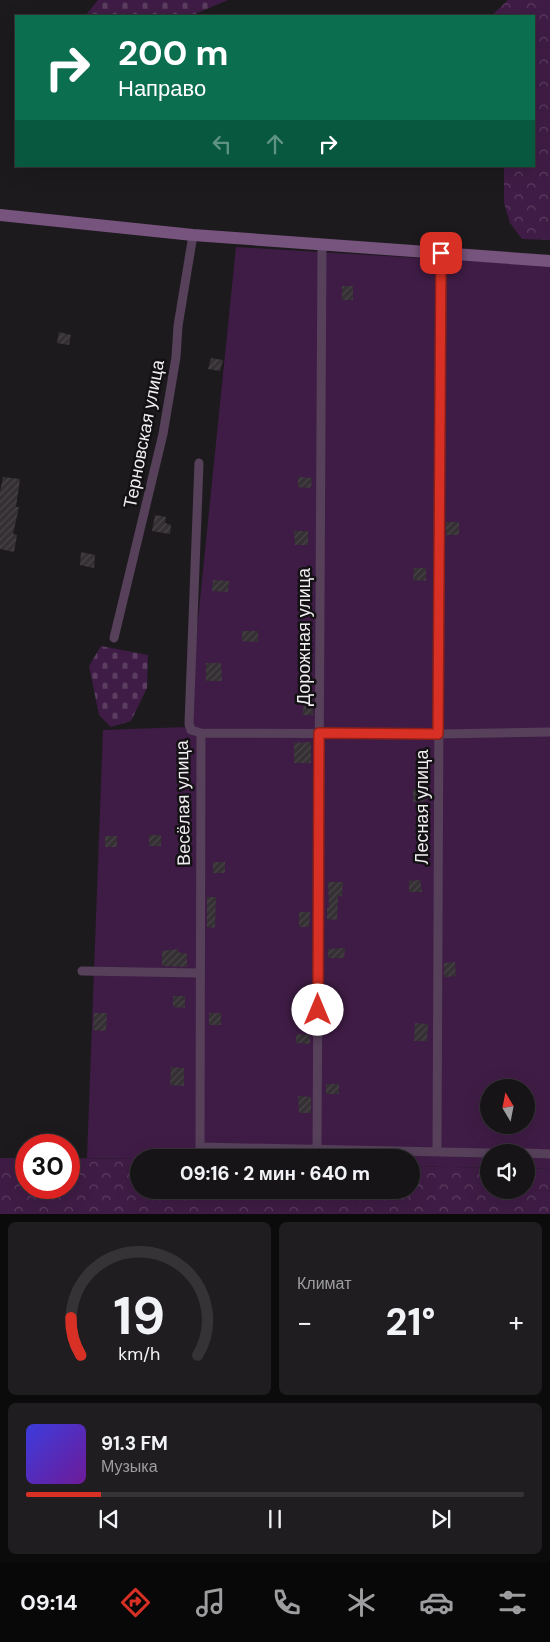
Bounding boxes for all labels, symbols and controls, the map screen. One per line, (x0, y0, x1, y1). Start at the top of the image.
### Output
text: 200 m (118, 30, 229, 76)
icon: right (35, 35, 100, 100)
text: Направо (118, 74, 206, 103)
icon: left (208, 130, 236, 158)
icon: ahead (261, 130, 289, 158)
icon: right (314, 130, 342, 158)
pin (420, 232, 462, 274)
icon: arrive (427, 239, 455, 267)
street label: Терновская улица (118, 357, 170, 510)
street label: Дорожная улица (292, 567, 316, 706)
street label: Весёлая улица (170, 739, 196, 866)
street label: Лесная улица (410, 749, 434, 864)
position arrow (291, 983, 343, 1035)
north arrow (480, 1079, 535, 1134)
map controls (480, 1079, 535, 1199)
speed limit sign: 30 (15, 1134, 80, 1199)
button: sound (480, 1144, 535, 1199)
text: 09:16 · 2 мин · 640 m (180, 1161, 370, 1186)
text: Климат (297, 1273, 351, 1294)
text: 19 (114, 1282, 165, 1350)
text: 21° (386, 1297, 435, 1347)
text: − (297, 1304, 312, 1341)
text: + (509, 1304, 524, 1341)
text: km/h (118, 1342, 161, 1366)
text: 91.3 FM (101, 1431, 168, 1456)
text: Музыка (101, 1456, 158, 1477)
icon: previous (95, 1505, 123, 1533)
icon: pause (261, 1505, 289, 1533)
icon: next (427, 1505, 455, 1533)
icon: directions (118, 1585, 153, 1620)
icon: music (193, 1585, 228, 1620)
icon: phone (269, 1585, 304, 1620)
icon: climate (344, 1585, 379, 1620)
icon: car (419, 1585, 454, 1620)
icon: filters (495, 1585, 530, 1620)
text: 09:14 (20, 1588, 78, 1617)

